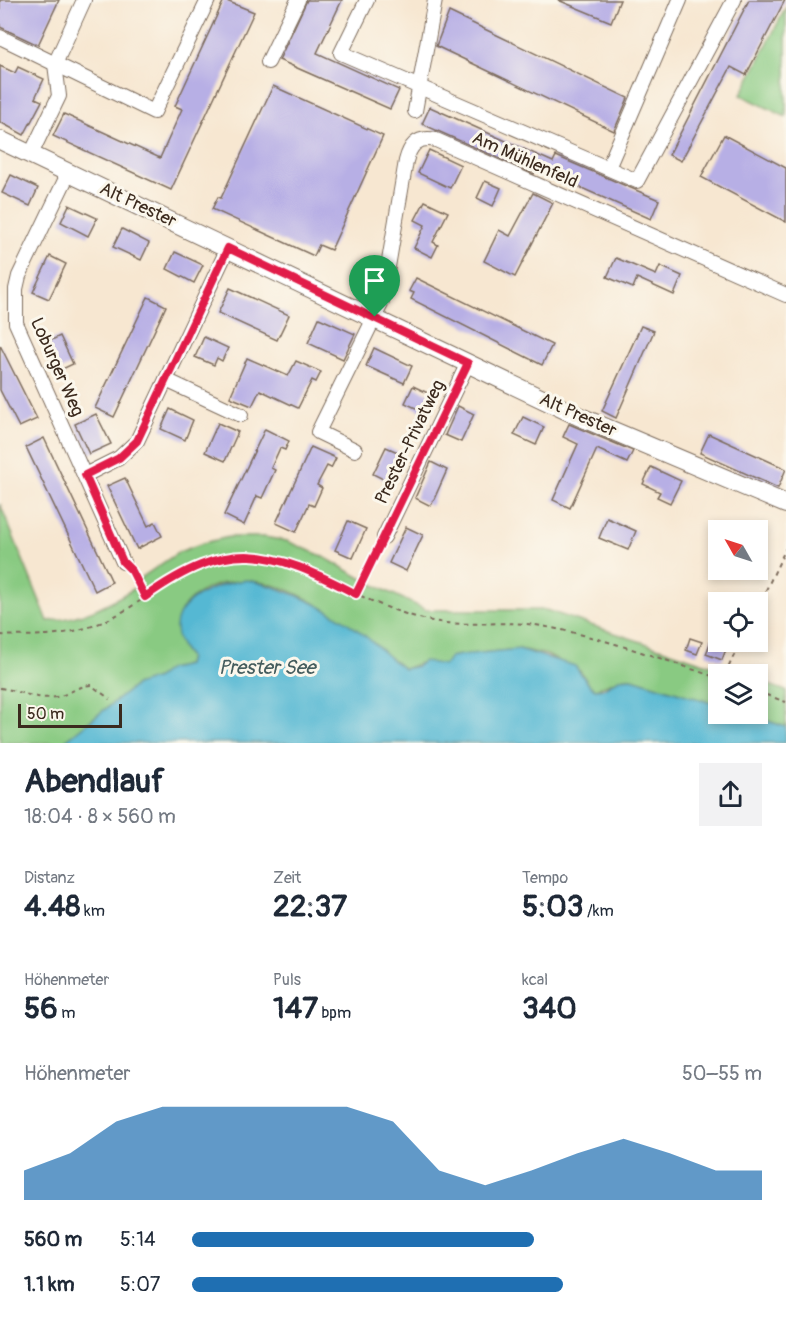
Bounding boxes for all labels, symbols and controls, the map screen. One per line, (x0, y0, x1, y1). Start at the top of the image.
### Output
street label: Am Mühlenfeld (469, 126, 581, 194)
street label: Alt Prester (96, 177, 181, 233)
pin (349, 255, 400, 317)
icon: arrive (358, 264, 391, 297)
street label: Loburger Weg (25, 314, 89, 420)
street label: Prester-Privatweg (370, 376, 450, 508)
street label: Alt Prester (536, 388, 621, 442)
north arrow (708, 520, 768, 580)
map controls (708, 520, 768, 724)
button: locate (708, 592, 768, 652)
water label: Prester See (219, 655, 318, 680)
button: layers (708, 664, 768, 724)
scale bar (18, 701, 122, 728)
text: 50 m (27, 704, 64, 724)
text: Abendlauf (24, 761, 165, 802)
button: share (699, 763, 762, 826)
text: 18:04 · 8 × 560 m (24, 804, 176, 829)
text: Distanz (24, 868, 75, 888)
text: Zeit (273, 868, 301, 888)
text: Tempo (522, 868, 568, 888)
text: 4.48 (24, 888, 81, 925)
text: 22:37 (273, 888, 347, 925)
text: 5:03 (522, 888, 584, 925)
text: km (81, 901, 105, 921)
text: /km (584, 901, 614, 921)
text: Höhenmeter (24, 970, 109, 990)
text: Puls (273, 970, 301, 990)
text: kcal (522, 970, 548, 990)
text: 56 (24, 990, 58, 1027)
text: 147 (273, 990, 318, 1027)
text: 340 (522, 990, 577, 1027)
text: m (58, 1003, 75, 1023)
text: bpm (318, 1003, 351, 1023)
text: Höhenmeter (24, 1061, 130, 1086)
text: 50–55 m (682, 1061, 762, 1086)
text: 560 m (24, 1227, 82, 1252)
text: 5:14 (120, 1227, 156, 1252)
text: 1.1 km (24, 1272, 74, 1297)
text: 5:07 (120, 1272, 160, 1297)

